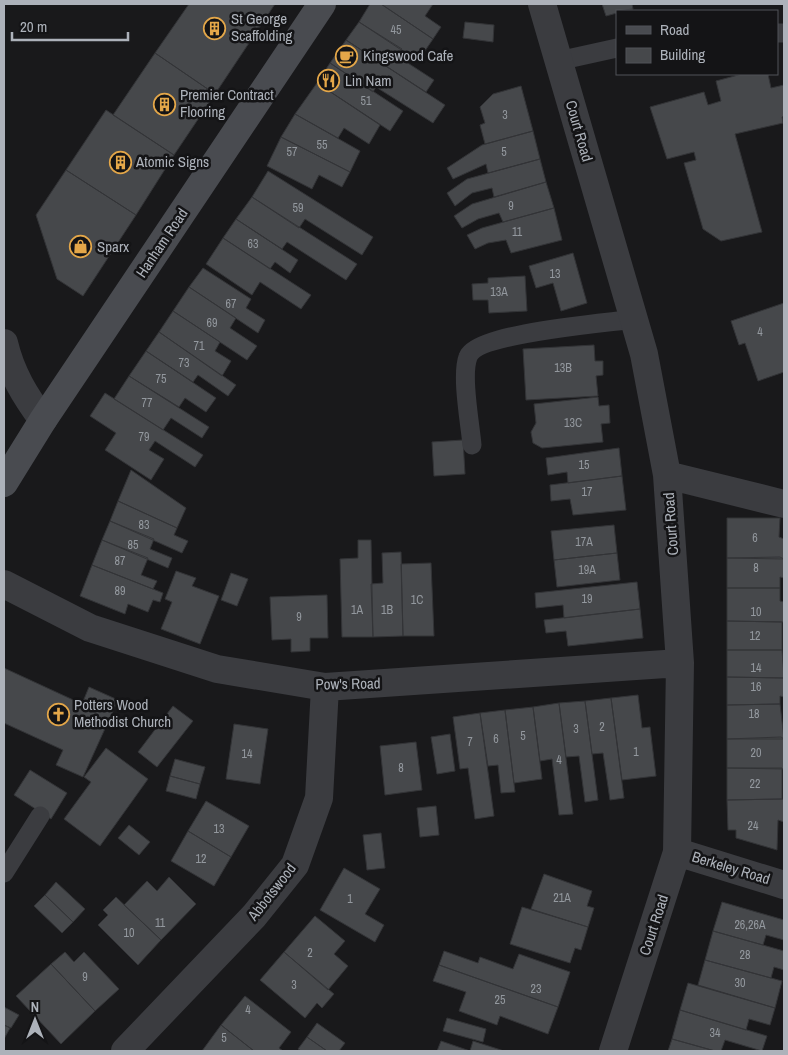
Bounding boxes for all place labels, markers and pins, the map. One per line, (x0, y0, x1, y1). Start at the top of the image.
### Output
place label: St George Scaffolding (231, 8, 292, 46)
building icon: St George Scaffolding (203, 16, 227, 40)
cafe icon: Kingswood Cafe (335, 44, 359, 68)
place label: Kingswood Cafe (363, 45, 453, 66)
restaurant icon: Lin Nam (317, 69, 341, 93)
place label: Lin Nam (345, 70, 392, 91)
place label: Premier Contract Flooring (180, 84, 274, 122)
building icon: Premier Contract Flooring (152, 92, 176, 116)
building icon: Atomic Signs (108, 150, 132, 174)
place label: Atomic Signs (135, 151, 209, 172)
shop icon: Sparx (69, 235, 93, 259)
place label: Sparx (97, 236, 130, 257)
place label: Potters Wood Methodist Church (74, 694, 171, 732)
church icon: Potters Wood Methodist Church (46, 702, 70, 726)

